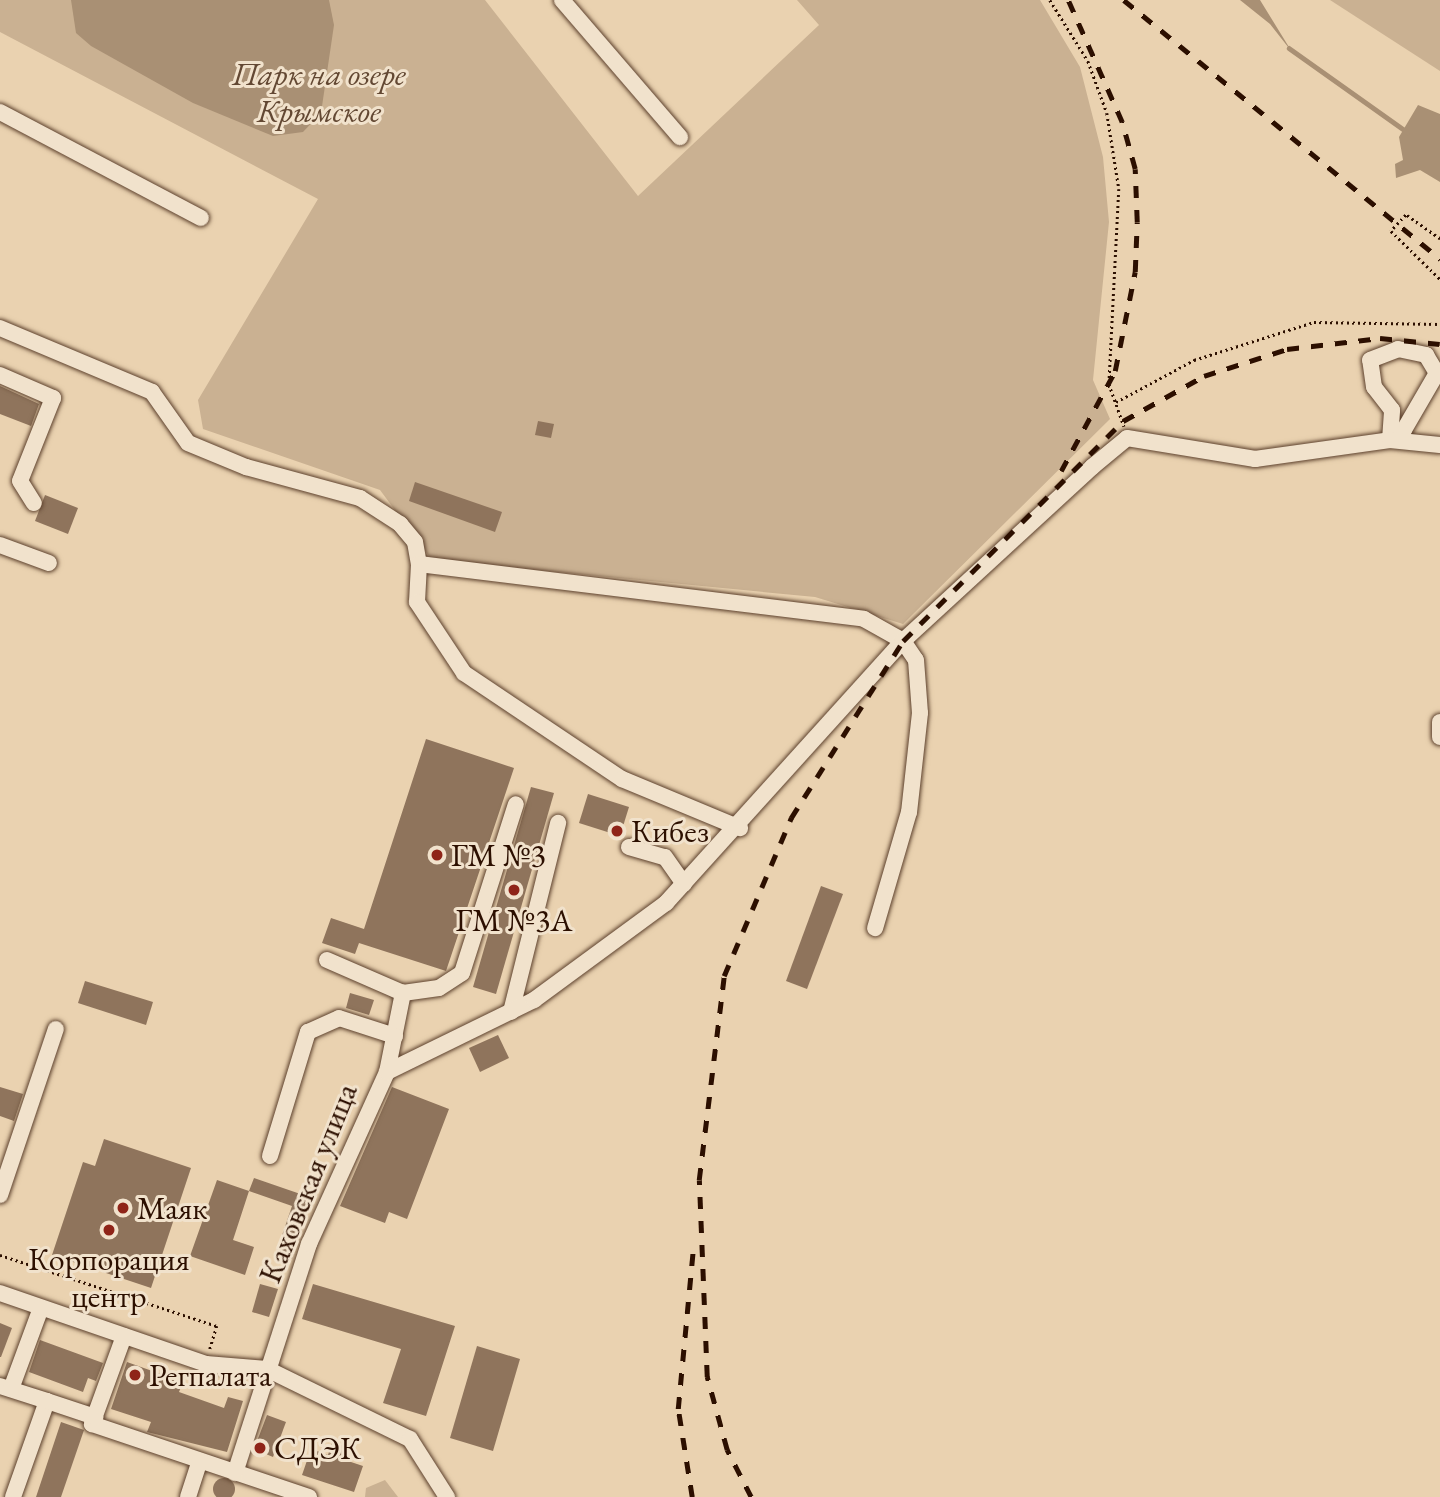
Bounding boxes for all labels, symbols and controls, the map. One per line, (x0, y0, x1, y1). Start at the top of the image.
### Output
park label: Парк на озере Крымское (232, 56, 406, 131)
place label: Кибез (631, 812, 709, 850)
marker: Кибез (609, 823, 625, 839)
place label: ГМ №3 (451, 836, 546, 874)
marker: ГМ №3 (429, 847, 445, 863)
marker: ГМ №3А (506, 882, 522, 898)
place label: ГМ №3А (455, 901, 573, 939)
street label: Каховская улица (251, 1078, 365, 1288)
place label: Маяк (137, 1189, 208, 1227)
marker: Маяк (115, 1200, 131, 1216)
marker: Корпорация центр (101, 1222, 117, 1238)
place label: Корпорация центр (28, 1241, 190, 1316)
place label: Регпалата (149, 1356, 272, 1394)
marker: Регпалата (127, 1367, 143, 1383)
place label: СДЭК (274, 1429, 361, 1467)
marker: СДЭК (252, 1440, 268, 1456)

